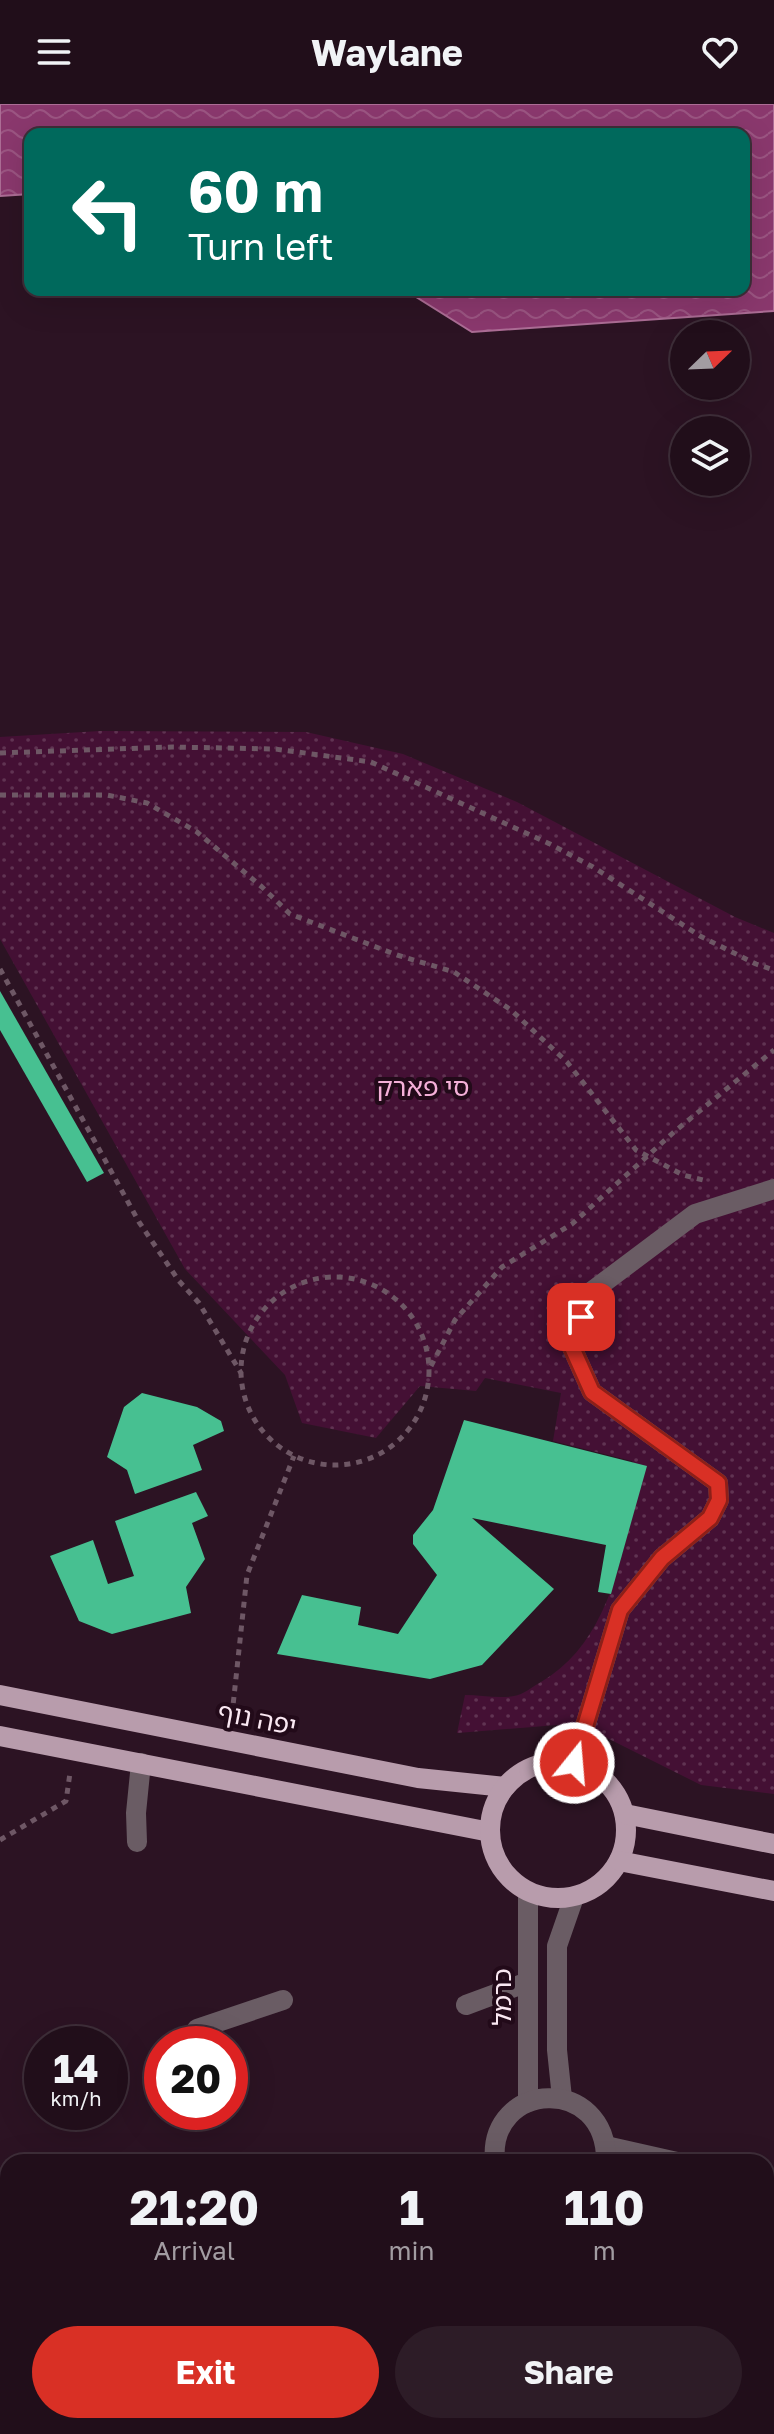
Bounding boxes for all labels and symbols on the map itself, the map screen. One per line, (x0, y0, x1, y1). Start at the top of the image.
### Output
north arrow (670, 320, 750, 400)
park label: סי פארק (377, 1071, 469, 1102)
pin (547, 1283, 615, 1351)
street label: יפה נוף (215, 1696, 299, 1741)
position arrow (532, 1721, 616, 1805)
street label: כרמל (486, 1968, 517, 2026)
speed limit sign: 20 (144, 2026, 248, 2130)

